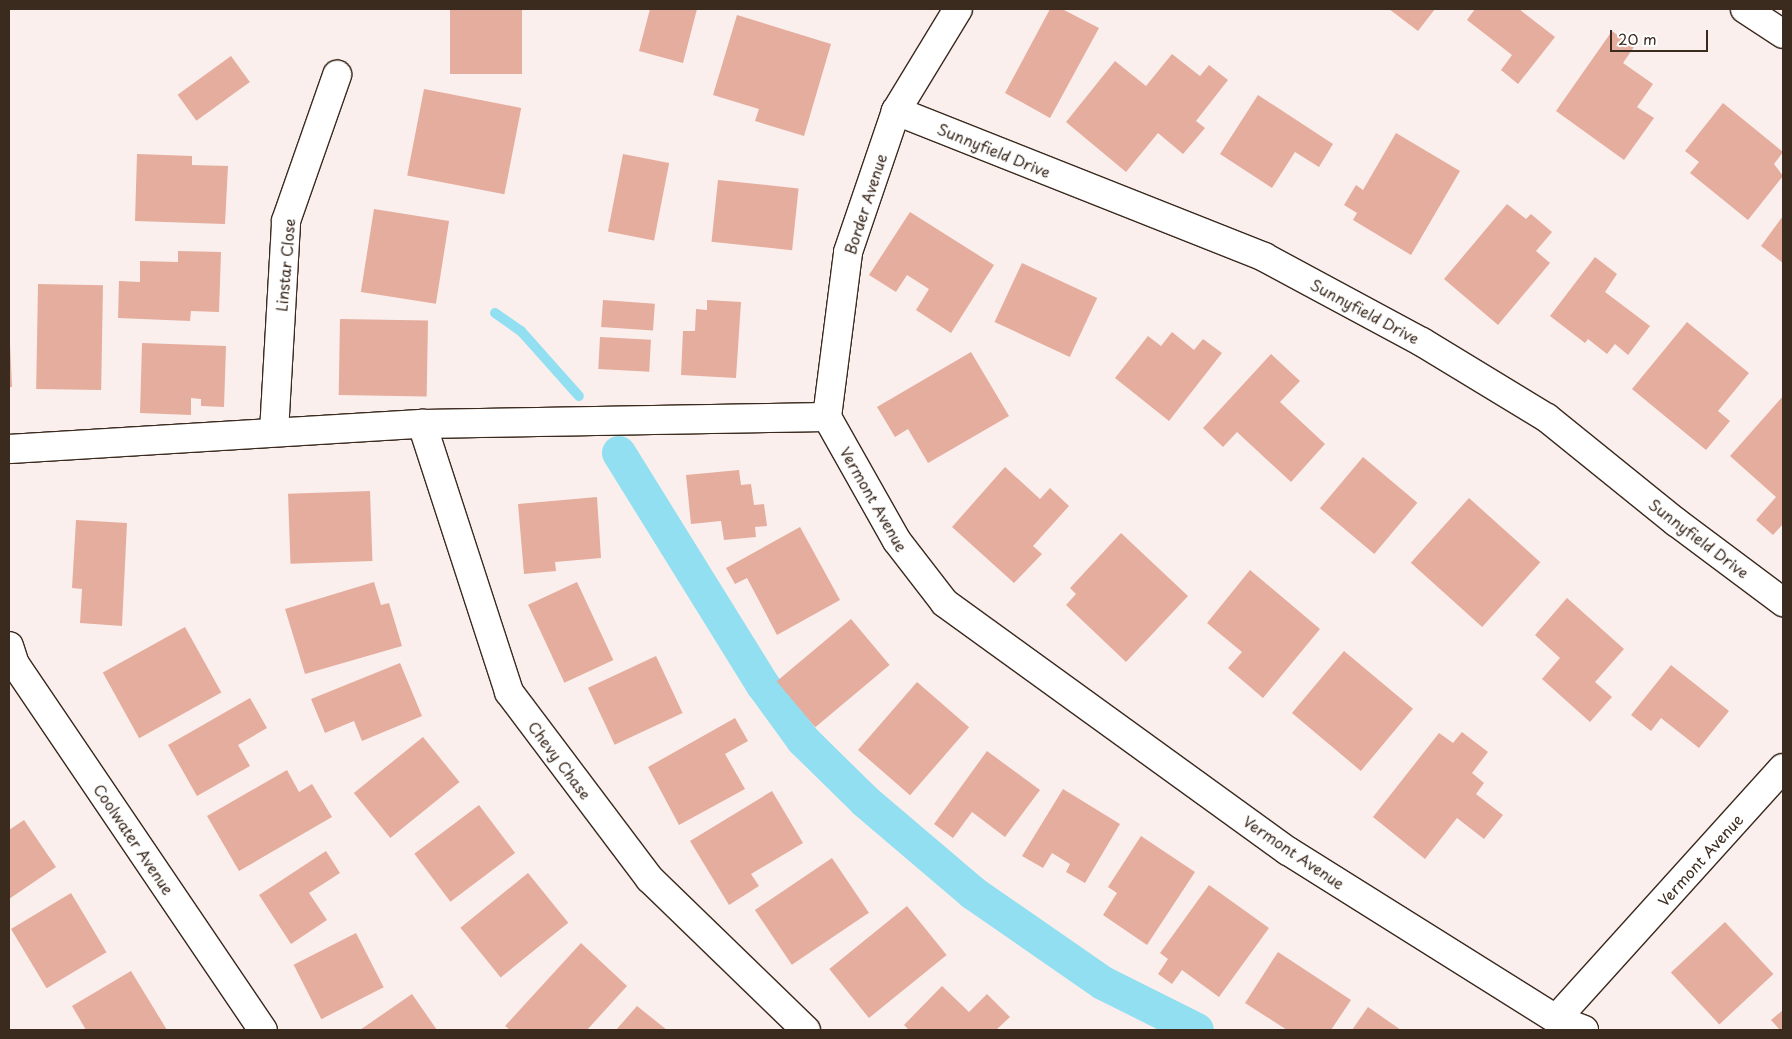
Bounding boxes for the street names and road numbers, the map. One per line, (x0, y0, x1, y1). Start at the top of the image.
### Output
street label: Sunnyfield Drive (935, 119, 1053, 181)
street label: Border Avenue (840, 151, 890, 257)
street label: Linstar Close (272, 218, 298, 312)
street label: Sunnyfield Drive (1308, 275, 1422, 347)
street label: Vermont Avenue (837, 444, 911, 554)
street label: Sunnyfield Drive (1645, 495, 1753, 581)
street label: Chevy Chase (525, 718, 595, 802)
street label: Coolwater Avenue (90, 780, 178, 898)
street label: Vermont Avenue (1654, 810, 1746, 910)
street label: Vermont Avenue (1240, 812, 1348, 892)

